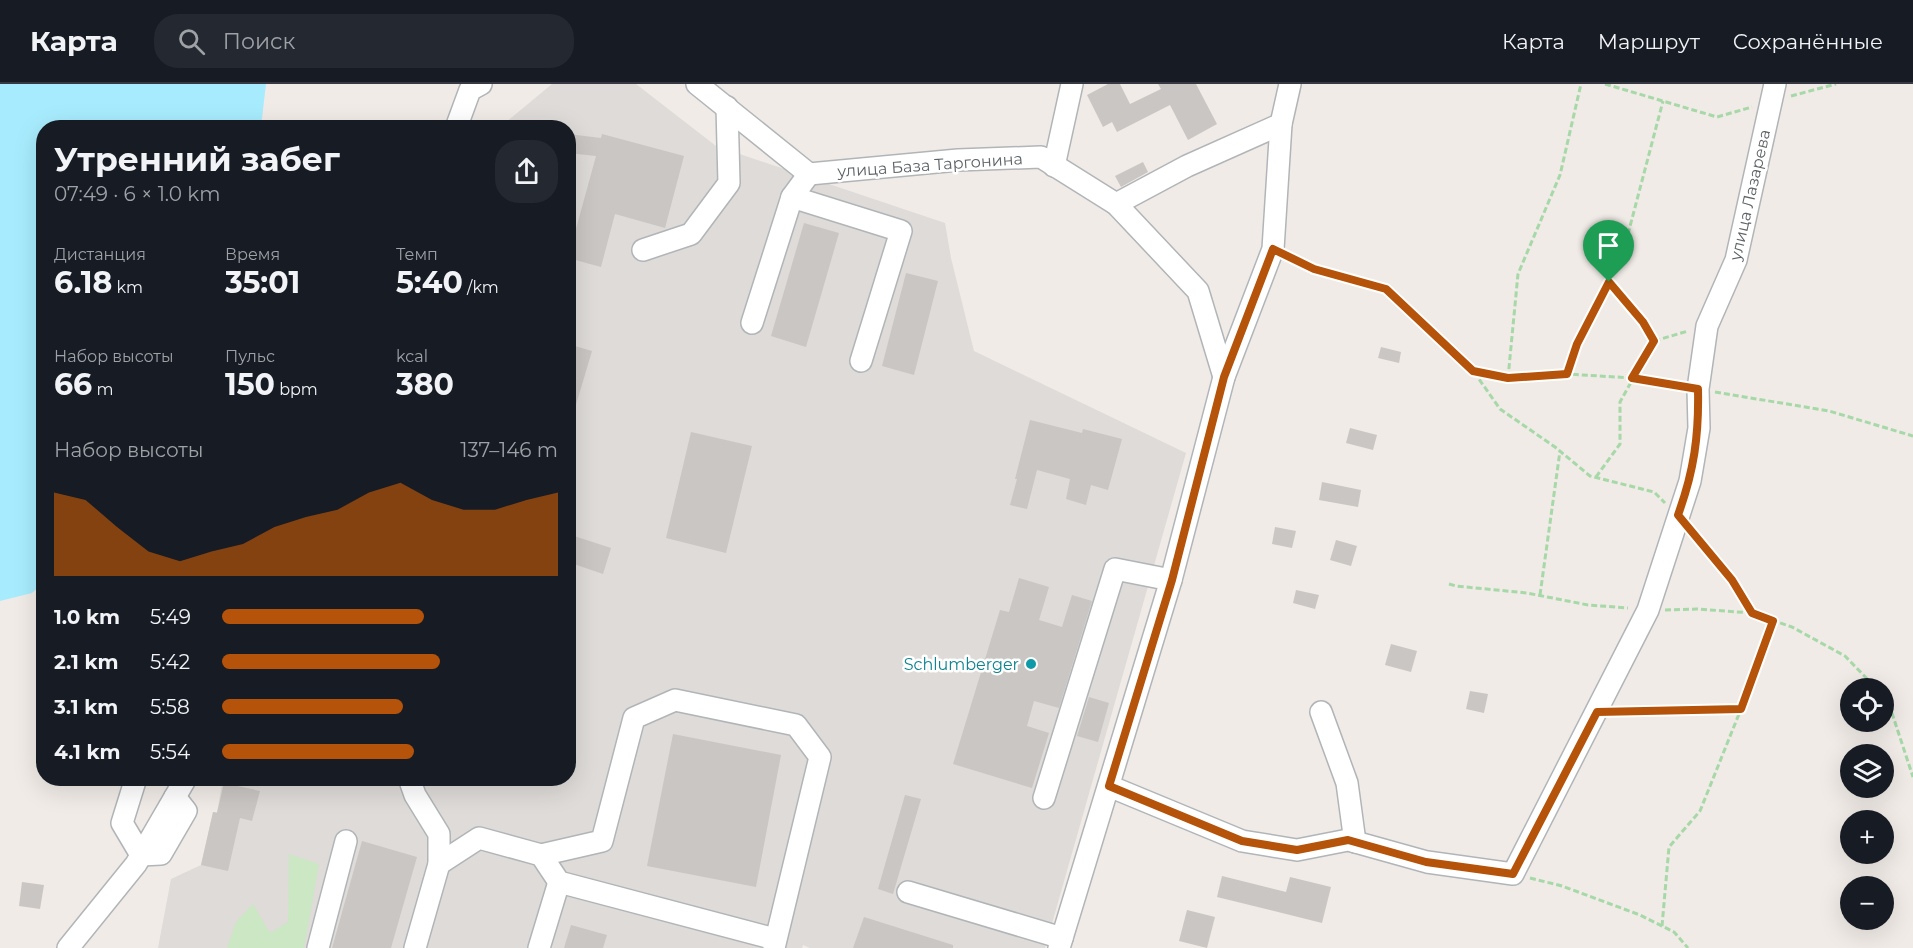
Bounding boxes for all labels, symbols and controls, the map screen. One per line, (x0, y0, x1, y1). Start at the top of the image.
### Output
search box (154, 14, 574, 68)
text: Карта (30, 24, 118, 58)
icon: search (175, 25, 208, 58)
text: Поиск (223, 28, 295, 55)
text: Карта (1502, 29, 1565, 54)
text: Маршрут (1598, 29, 1700, 54)
text: Сохранённые (1733, 29, 1883, 54)
street label: улица Лазарева (1725, 128, 1774, 263)
text: Утренний забег (54, 139, 340, 179)
button: share (495, 140, 558, 203)
street label: улица База Таргонина (836, 149, 1023, 181)
text: 07:49 · 6 × 1.0 km (54, 182, 220, 206)
pin (1583, 220, 1634, 282)
icon: arrive (1592, 229, 1625, 262)
text: Дистанция (54, 245, 146, 264)
text: Время (225, 245, 280, 264)
text: Темп (396, 245, 438, 264)
text: 6.18 (54, 264, 112, 301)
text: 35:01 (225, 264, 300, 301)
text: 5:40 (396, 264, 463, 301)
text: km (112, 278, 143, 297)
text: /km (463, 278, 499, 297)
text: Набор высоты (54, 347, 174, 366)
text: Пульс (225, 347, 275, 366)
text: kcal (396, 347, 428, 366)
text: 66 (54, 366, 92, 403)
text: 150 (225, 366, 275, 403)
text: 380 (396, 366, 454, 403)
text: m (92, 380, 113, 399)
text: bpm (275, 380, 318, 399)
text: Набор высоты (54, 438, 203, 462)
text: 137–146 m (460, 438, 558, 462)
text: 1.0 km (54, 605, 120, 629)
text: 5:49 (150, 605, 191, 629)
text: 2.1 km (54, 650, 118, 674)
text: 5:42 (150, 650, 190, 674)
place label: Schlumberger (904, 655, 1019, 674)
marker: Schlumberger (1024, 657, 1038, 671)
map controls (1840, 678, 1894, 930)
button: locate (1840, 678, 1894, 732)
text: 3.1 km (54, 695, 118, 719)
text: 5:58 (150, 695, 190, 719)
text: 4.1 km (54, 740, 121, 764)
text: 5:54 (150, 740, 190, 764)
button: layers (1840, 744, 1894, 798)
button: + (1840, 810, 1894, 864)
button: − (1840, 876, 1894, 930)

